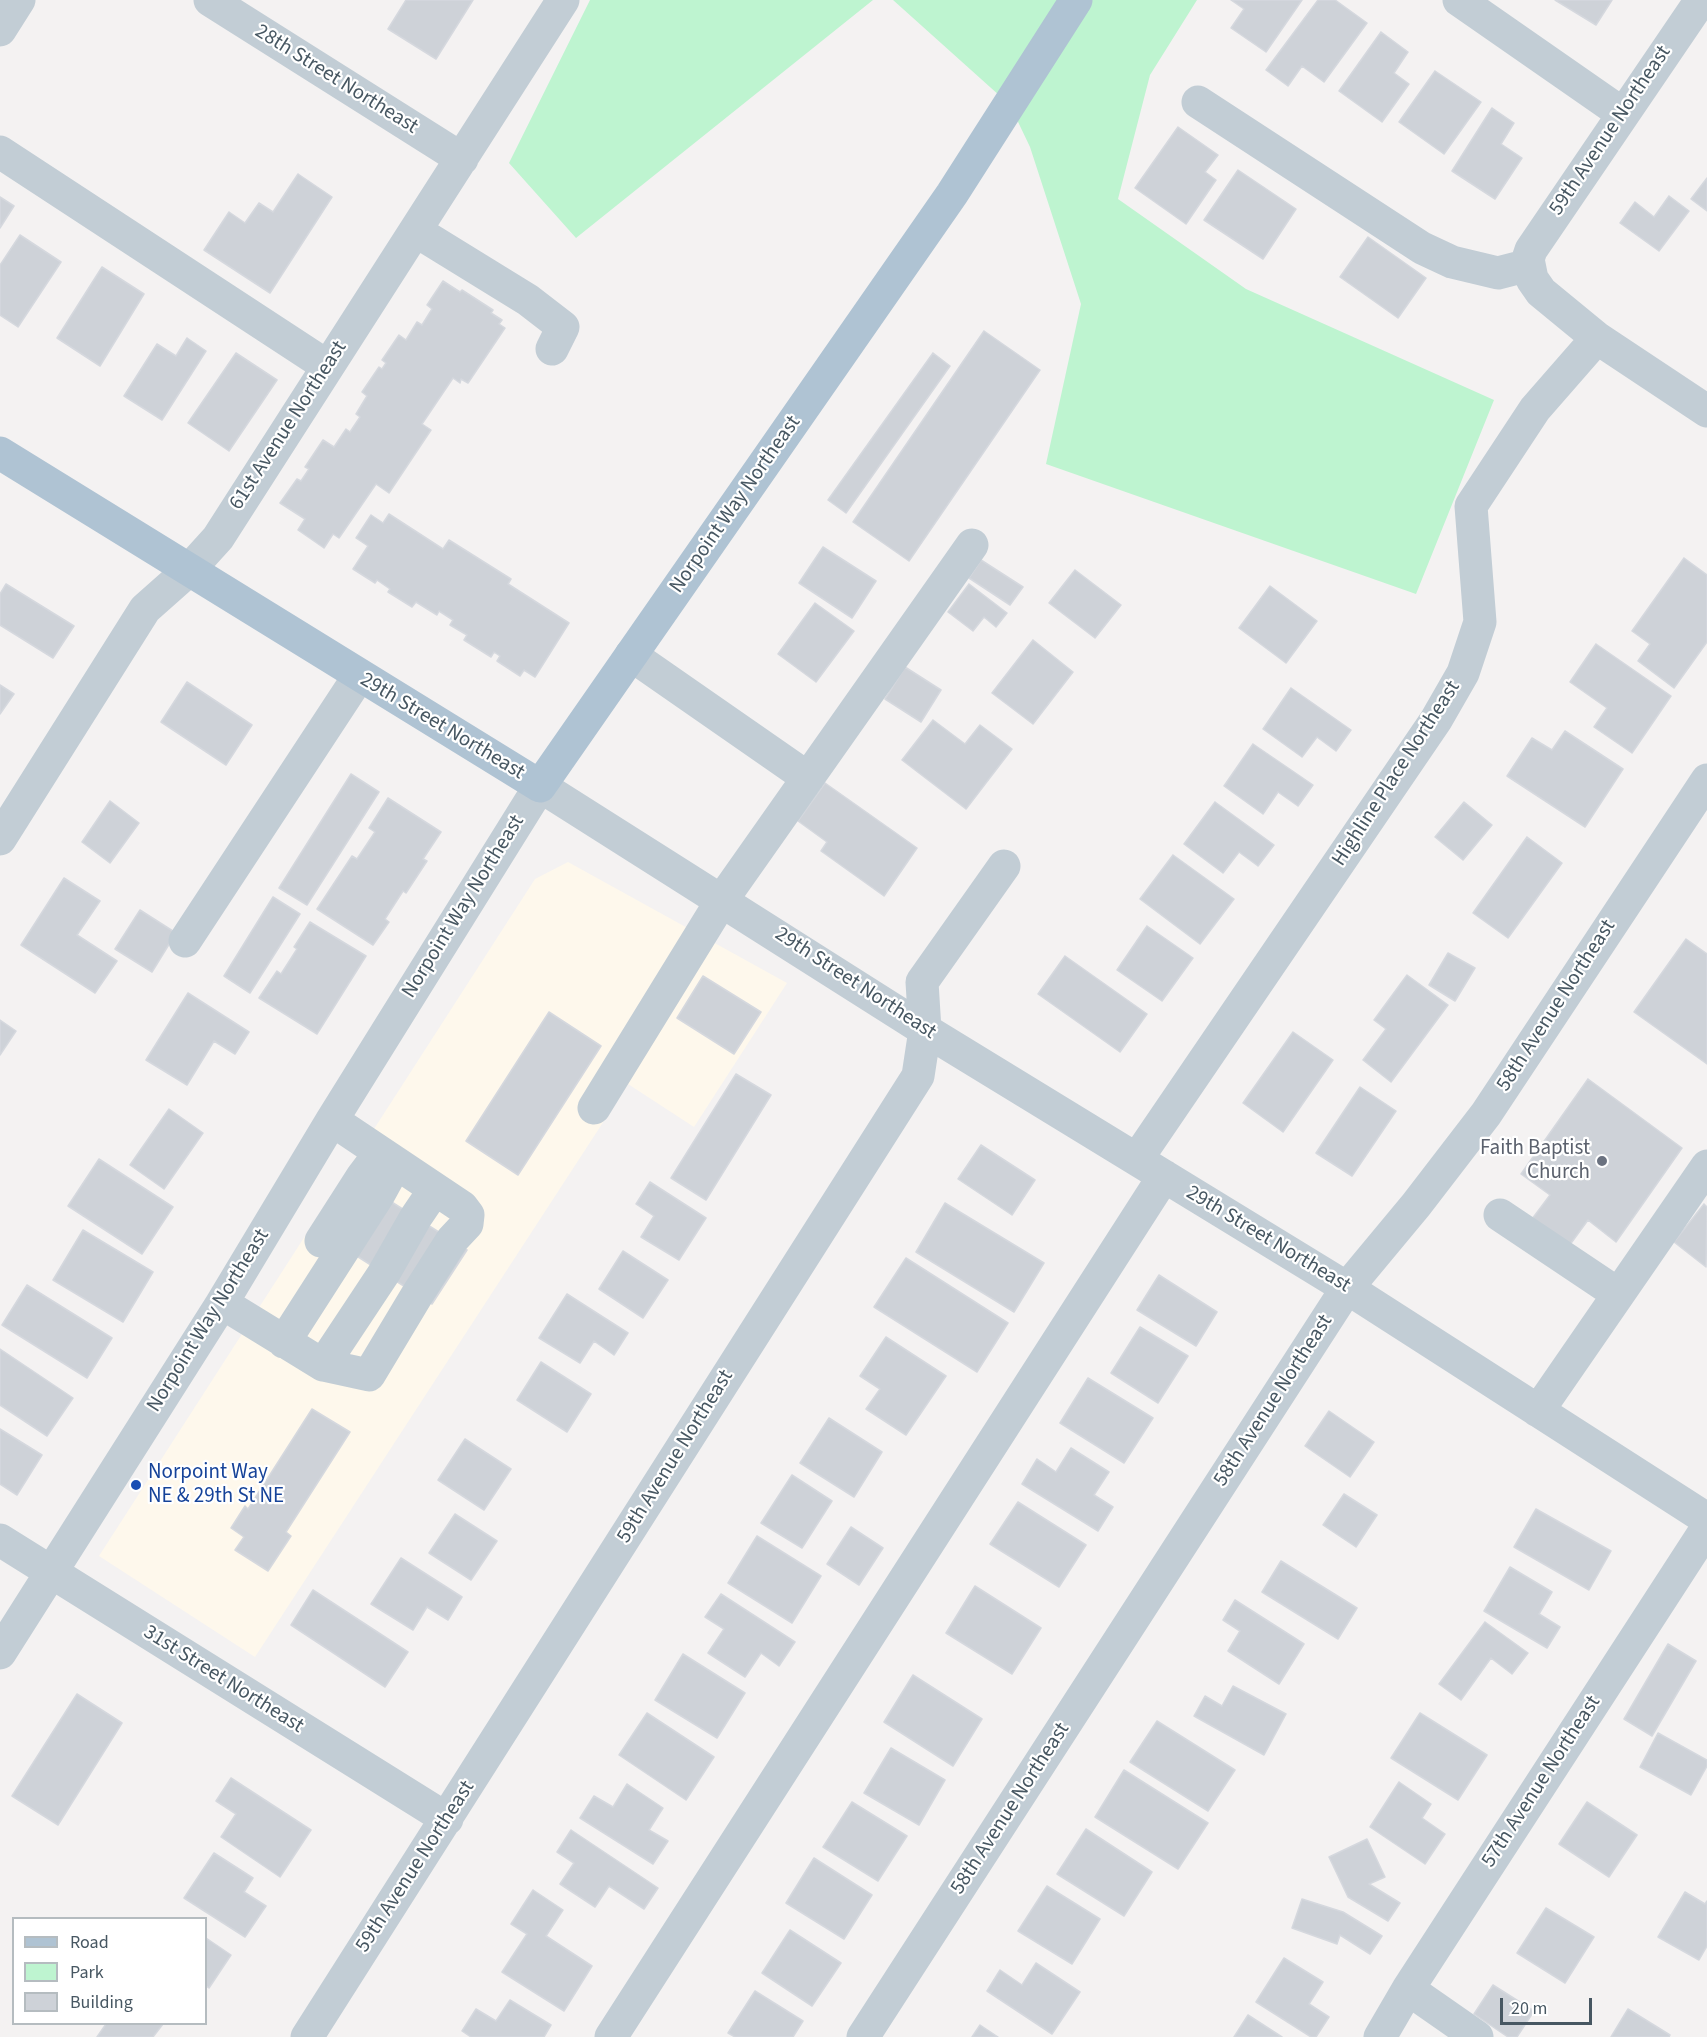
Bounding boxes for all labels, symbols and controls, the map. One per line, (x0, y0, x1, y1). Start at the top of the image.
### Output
street label: 28th Street Northeast (250, 20, 422, 140)
street label: 59th Avenue Northeast (1545, 41, 1677, 221)
street label: 61st Avenue Northeast (225, 337, 353, 515)
street label: Norpoint Way Northeast (665, 411, 807, 599)
street label: 29th Street Northeast (355, 668, 529, 786)
street label: Highline Place Northeast (1328, 677, 1466, 871)
street label: Norpoint Way Northeast (397, 811, 531, 1003)
street label: 58th Avenue Northeast (1492, 915, 1622, 1097)
street label: 29th Street Northeast (770, 922, 940, 1046)
place label: Faith Baptist Church (1480, 1136, 1590, 1186)
marker: Faith Baptist Church (1595, 1154, 1609, 1168)
street label: 29th Street Northeast (1181, 1181, 1355, 1299)
street label: Norpoint Way Northeast (142, 1225, 276, 1417)
street label: 58th Avenue Northeast (1209, 1310, 1339, 1492)
street label: 59th Avenue Northeast (612, 1366, 740, 1548)
place label: Norpoint Way NE & 29th St NE (148, 1460, 284, 1510)
marker: Norpoint Way NE & 29th St NE (129, 1478, 143, 1492)
street label: 31st Street Northeast (138, 1620, 308, 1740)
street label: 57th Avenue Northeast (1477, 1691, 1607, 1873)
street label: 58th Avenue Northeast (946, 1718, 1076, 1900)
street label: 59th Avenue Northeast (351, 1776, 481, 1958)
legend (12, 1917, 207, 2025)
text: Road (70, 1930, 109, 1955)
text: Park (70, 1960, 104, 1985)
scale bar (1503, 1986, 1594, 2024)
text: Building (70, 1990, 133, 2015)
text: 20 m (1511, 1996, 1547, 2021)

